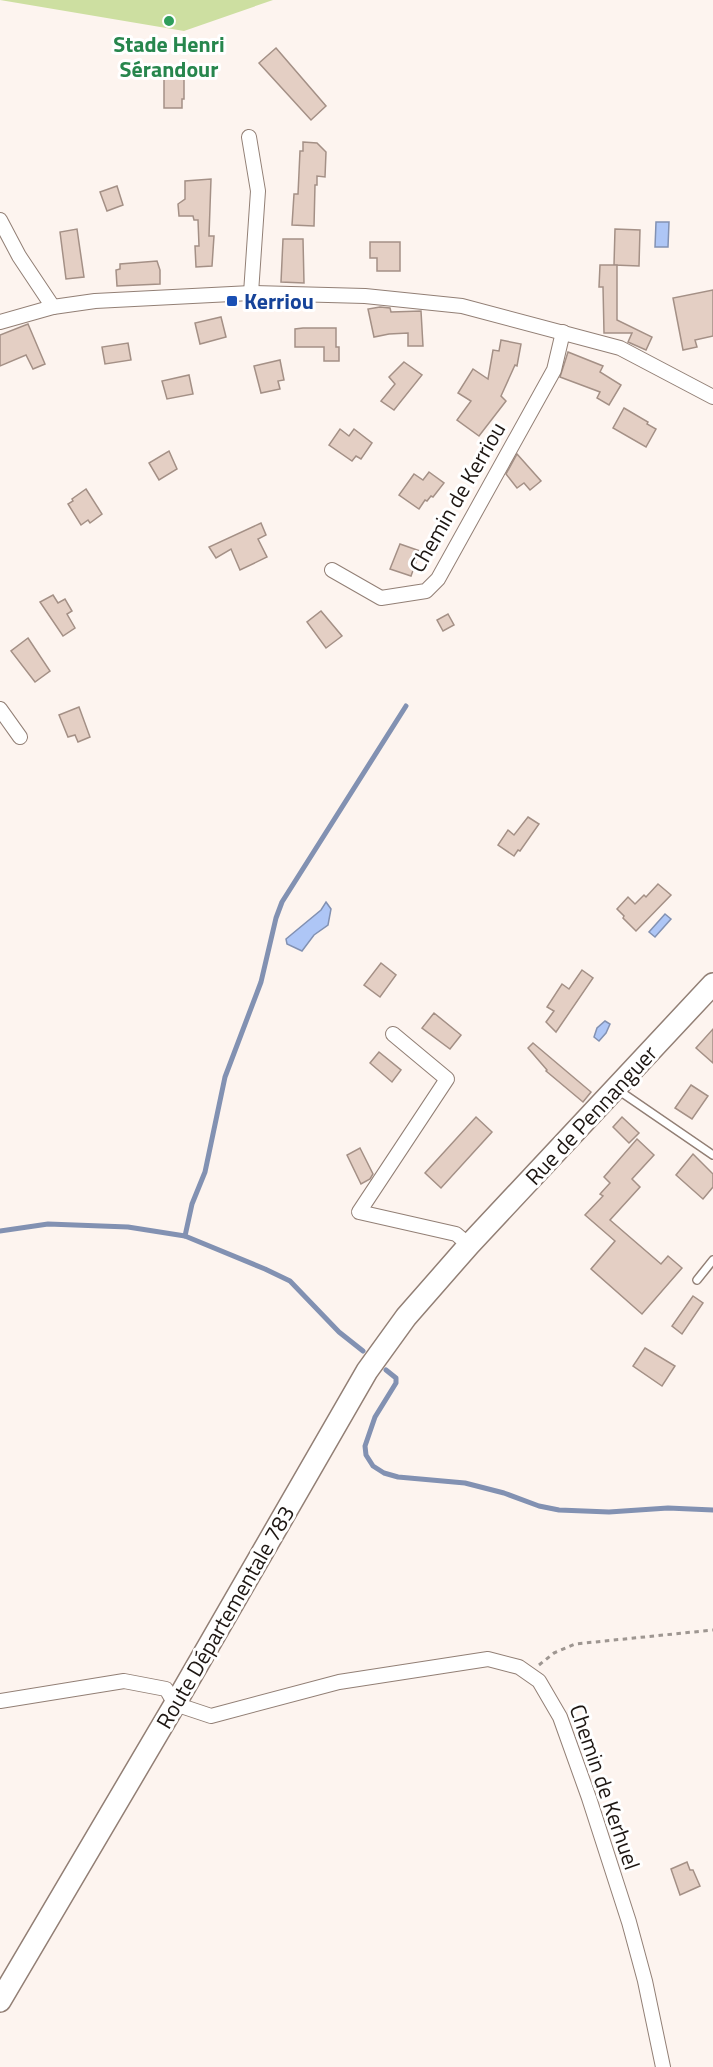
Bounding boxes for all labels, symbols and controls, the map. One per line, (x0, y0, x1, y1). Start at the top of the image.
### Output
marker: Stade Henri Sérandour (162, 14, 176, 28)
place label: Stade Henri Sérandour (113, 27, 225, 86)
place label: Kerriou (244, 284, 314, 318)
marker: Kerriou (225, 294, 239, 308)
street label: Chemin de Kerriou (400, 415, 514, 579)
street label: Rue de Pennanguer (517, 1037, 665, 1193)
street label: Route Départementale 783 (147, 1499, 303, 1735)
street label: Chemin de Kerhuel (561, 1700, 649, 1874)

